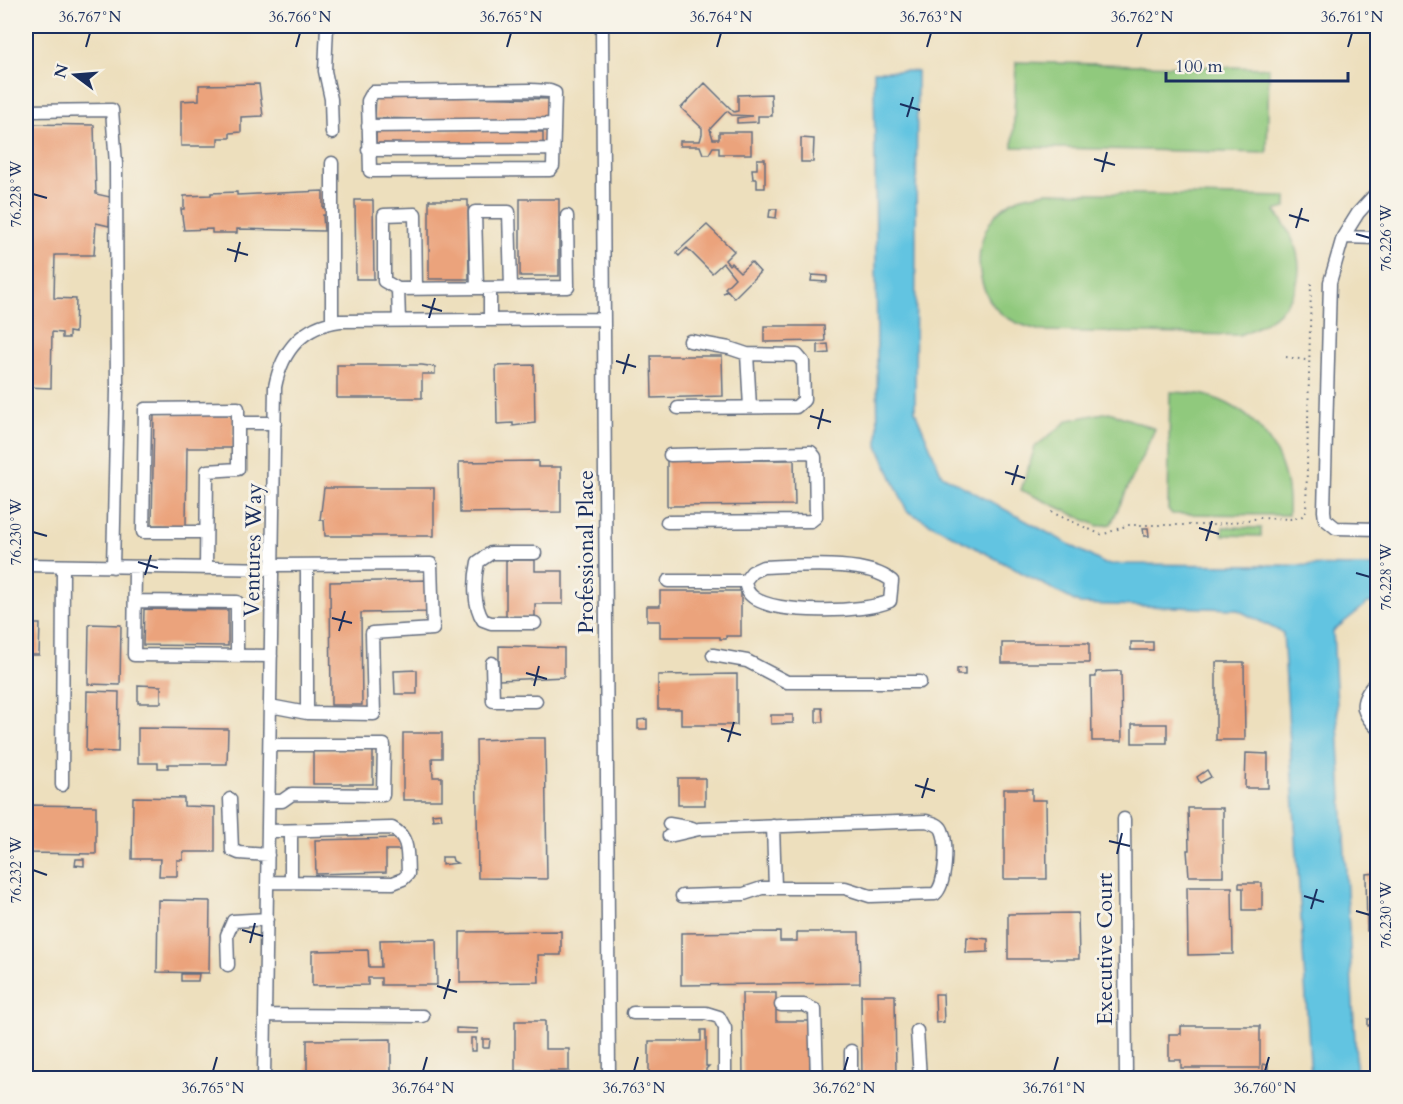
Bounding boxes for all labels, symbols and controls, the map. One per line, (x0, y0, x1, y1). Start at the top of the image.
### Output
text: 36.767°N (59, 7, 122, 27)
text: 36.766°N (269, 7, 332, 27)
text: 36.765°N (480, 7, 543, 27)
text: 36.764°N (690, 7, 753, 27)
text: 36.763°N (900, 7, 963, 27)
text: 36.762°N (1111, 7, 1174, 27)
text: 36.761°N (1321, 7, 1384, 27)
north arrow (45, 45, 105, 105)
scale bar (1166, 45, 1348, 83)
text: 100 m (1175, 54, 1223, 79)
text: N (49, 61, 74, 81)
text: 76.228°W (6, 160, 26, 227)
text: 76.226°W (1376, 204, 1396, 271)
street label: Professional Place (571, 470, 601, 634)
street label: Ventures Way (237, 482, 269, 617)
text: 76.230°W (6, 498, 26, 565)
text: 76.228°W (1376, 543, 1396, 610)
text: 76.232°W (6, 836, 26, 903)
street label: Executive Court (1090, 873, 1120, 1025)
text: 76.230°W (1376, 881, 1396, 948)
text: 36.765°N (182, 1078, 245, 1098)
text: 36.764°N (392, 1078, 455, 1098)
text: 36.763°N (603, 1078, 666, 1098)
text: 36.762°N (813, 1078, 876, 1098)
text: 36.761°N (1023, 1078, 1086, 1098)
text: 36.760°N (1234, 1078, 1297, 1098)

